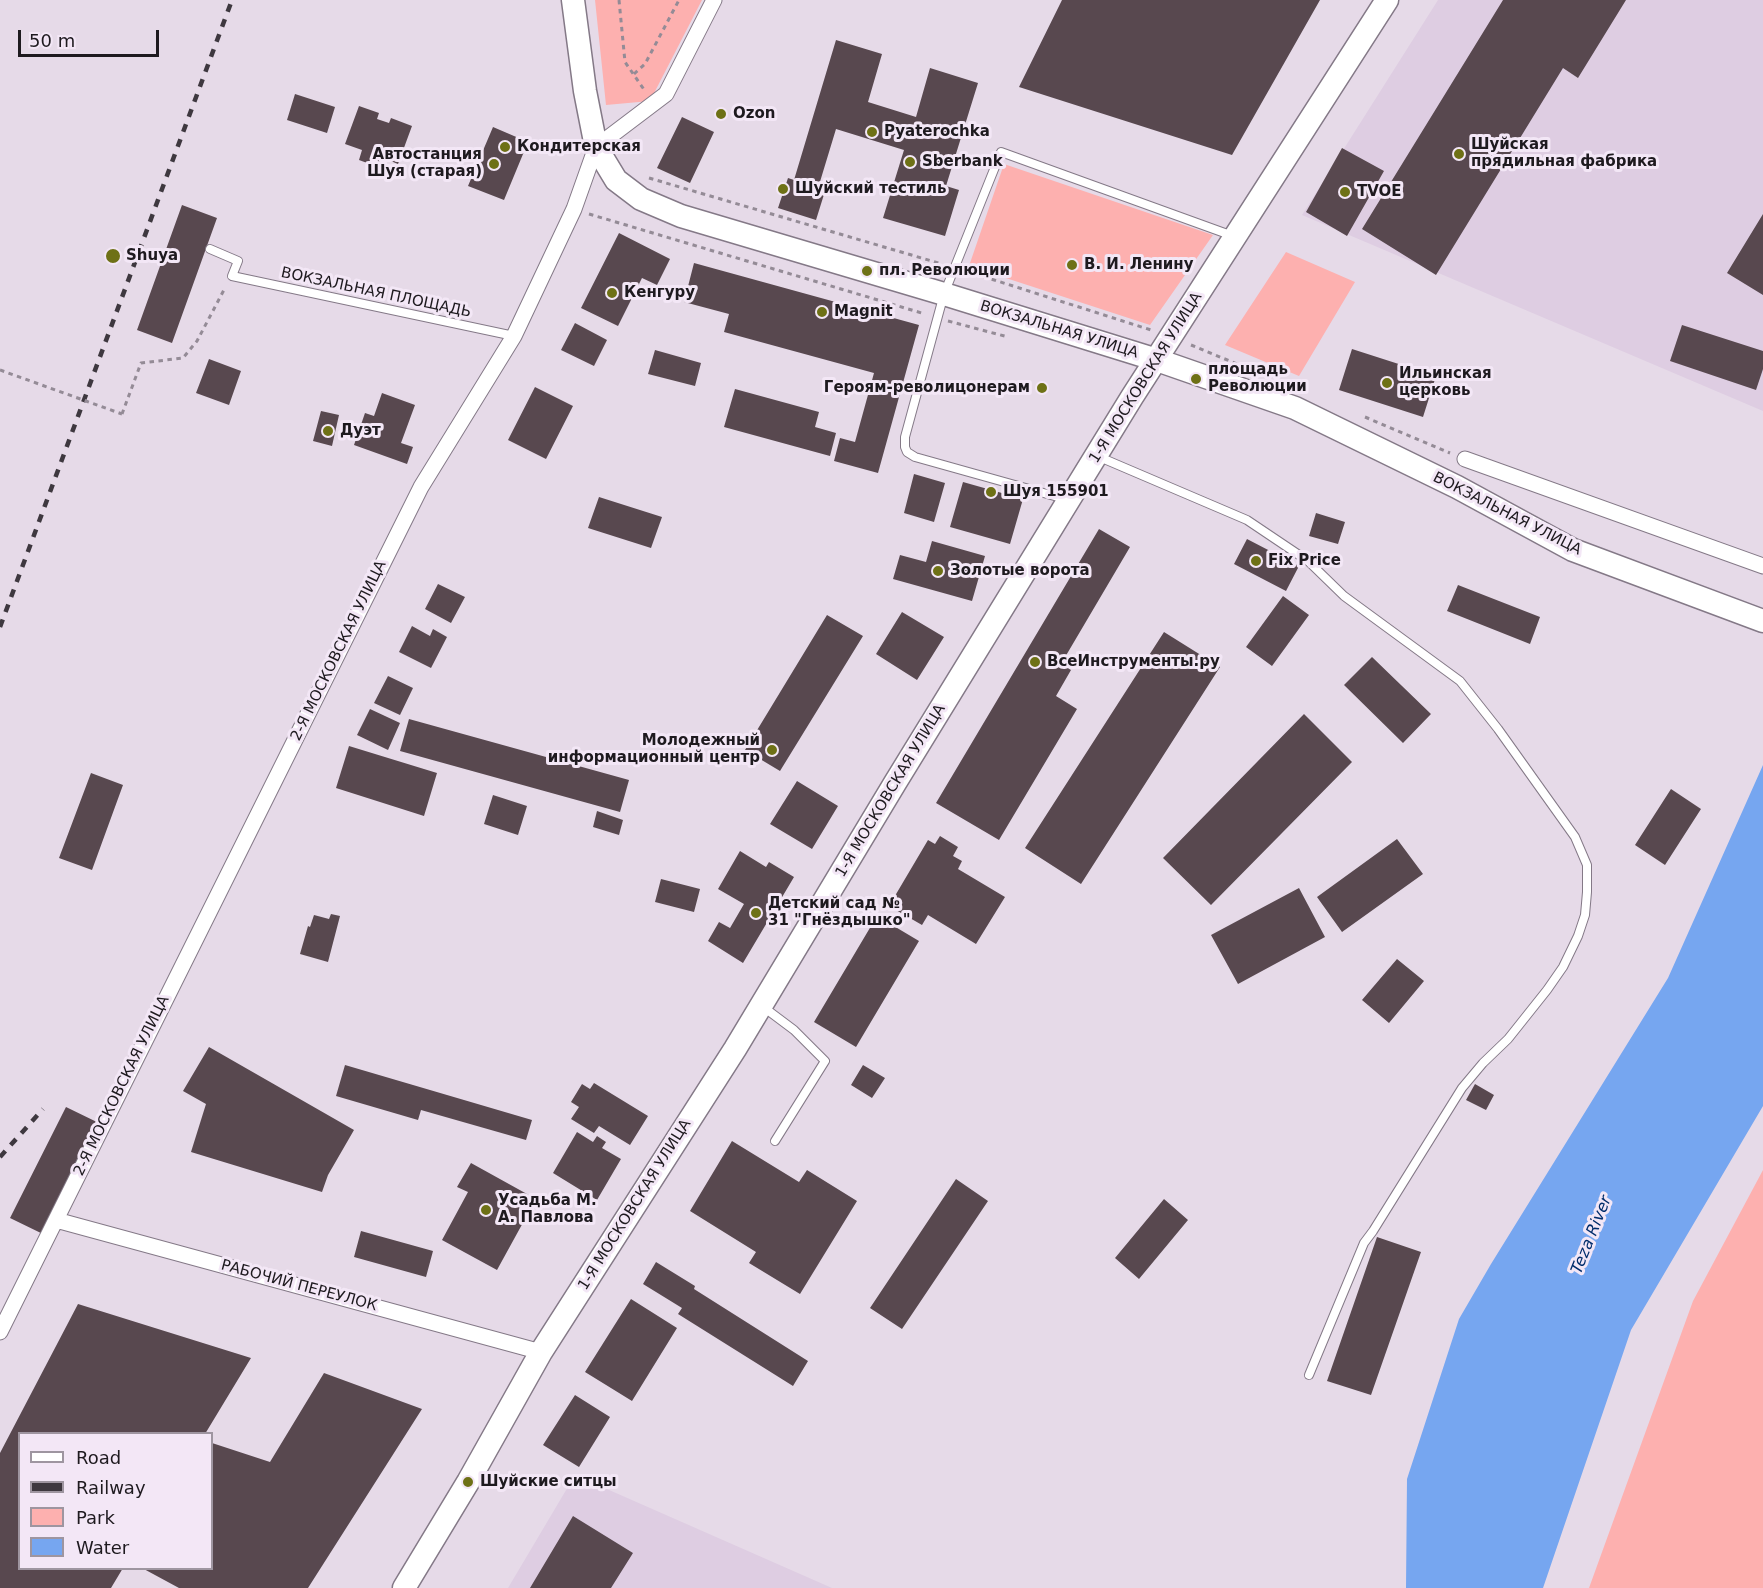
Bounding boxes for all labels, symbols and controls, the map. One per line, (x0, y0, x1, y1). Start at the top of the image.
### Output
scale bar (21, 18, 162, 56)
text: 50 m (29, 30, 75, 51)
place label: Ozon (733, 105, 775, 123)
marker: Ozon (714, 107, 728, 121)
place label: Pyaterochka (884, 123, 990, 141)
marker: Pyaterochka (865, 125, 879, 139)
place label: Шуйская прядильная фабрика (1471, 136, 1657, 171)
place label: Кондитерская (517, 138, 641, 156)
marker: Кондитерская (498, 140, 512, 154)
place label: Автостанция Шуя (старая) (367, 146, 482, 181)
marker: Шуйская прядильная фабрика (1452, 147, 1466, 161)
place label: Sberbank (922, 153, 1003, 171)
marker: Sberbank (903, 155, 917, 169)
marker: Автостанция Шуя (старая) (487, 157, 501, 171)
place label: Шуйский тестиль (795, 180, 947, 198)
marker: Шуйский тестиль (776, 182, 790, 196)
place label: TVOE (1357, 183, 1402, 201)
marker: TVOE (1338, 185, 1352, 199)
marker: Shuya (104, 247, 122, 265)
place label: Shuya (126, 247, 178, 265)
place label: В. И. Ленину (1084, 256, 1193, 274)
marker: В. И. Ленину (1065, 258, 1079, 272)
place label: пл. Революции (879, 262, 1010, 280)
street label: ВОКЗАЛЬНАЯ ПЛОЩАДЬ (279, 264, 473, 322)
marker: пл. Революции (860, 264, 874, 278)
place label: Кенгуру (624, 284, 695, 302)
marker: Кенгуру (605, 286, 619, 300)
street label: 1-Я МОСКОВСКАЯ УЛИЦА (1086, 289, 1206, 467)
street label: ВОКЗАЛЬНАЯ УЛИЦА (978, 297, 1140, 363)
place label: Magnit (834, 303, 893, 321)
marker: Magnit (815, 305, 829, 319)
place label: площадь Революции (1208, 361, 1307, 396)
place label: Ильинская церковь (1399, 365, 1492, 400)
marker: площадь Революции (1189, 372, 1203, 386)
marker: Ильинская церковь (1380, 376, 1394, 390)
place label: Героям-револицонерам (824, 379, 1030, 397)
marker: Героям-револицонерам (1035, 381, 1049, 395)
place label: Дуэт (340, 422, 381, 440)
marker: Дуэт (321, 424, 335, 438)
street label: ВОКЗАЛЬНАЯ УЛИЦА (1430, 469, 1584, 559)
place label: Шуя 155901 (1003, 483, 1109, 501)
marker: Шуя 155901 (984, 485, 998, 499)
place label: Fix Price (1268, 552, 1341, 570)
marker: Fix Price (1249, 554, 1263, 568)
street label: 2-Я МОСКОВСКАЯ УЛИЦА (287, 558, 391, 744)
place label: Золотые ворота (950, 562, 1090, 580)
marker: Золотые ворота (931, 564, 945, 578)
place label: ВсеИнструменты.ру (1047, 653, 1220, 671)
marker: ВсеИнструменты.ру (1028, 655, 1042, 669)
street label: 1-Я МОСКОВСКАЯ УЛИЦА (832, 701, 950, 881)
place label: Молодежный информационный центр (548, 732, 760, 767)
marker: Молодежный информационный центр (765, 743, 779, 757)
place label: Детский сад № 31 "Гнёздышко" (768, 895, 911, 930)
marker: Детский сад № 31 "Гнёздышко" (749, 906, 763, 920)
street label: 2-Я МОСКОВСКАЯ УЛИЦА (70, 993, 174, 1179)
street label: 1-Я МОСКОВСКАЯ УЛИЦА (575, 1116, 695, 1294)
place label: Усадьба М. А. Павлова (498, 1192, 597, 1227)
water label: Teza River (1568, 1193, 1616, 1277)
marker: Усадьба М. А. Павлова (479, 1203, 493, 1217)
street label: РАБОЧИЙ ПЕРЕУЛОК (219, 1256, 379, 1316)
legend (18, 1432, 213, 1570)
text: Road (76, 1447, 121, 1468)
place label: Шуйские ситцы (480, 1473, 617, 1491)
marker: Шуйские ситцы (461, 1475, 475, 1489)
text: Railway (76, 1477, 146, 1498)
text: Park (76, 1507, 115, 1528)
text: Water (76, 1537, 129, 1558)

